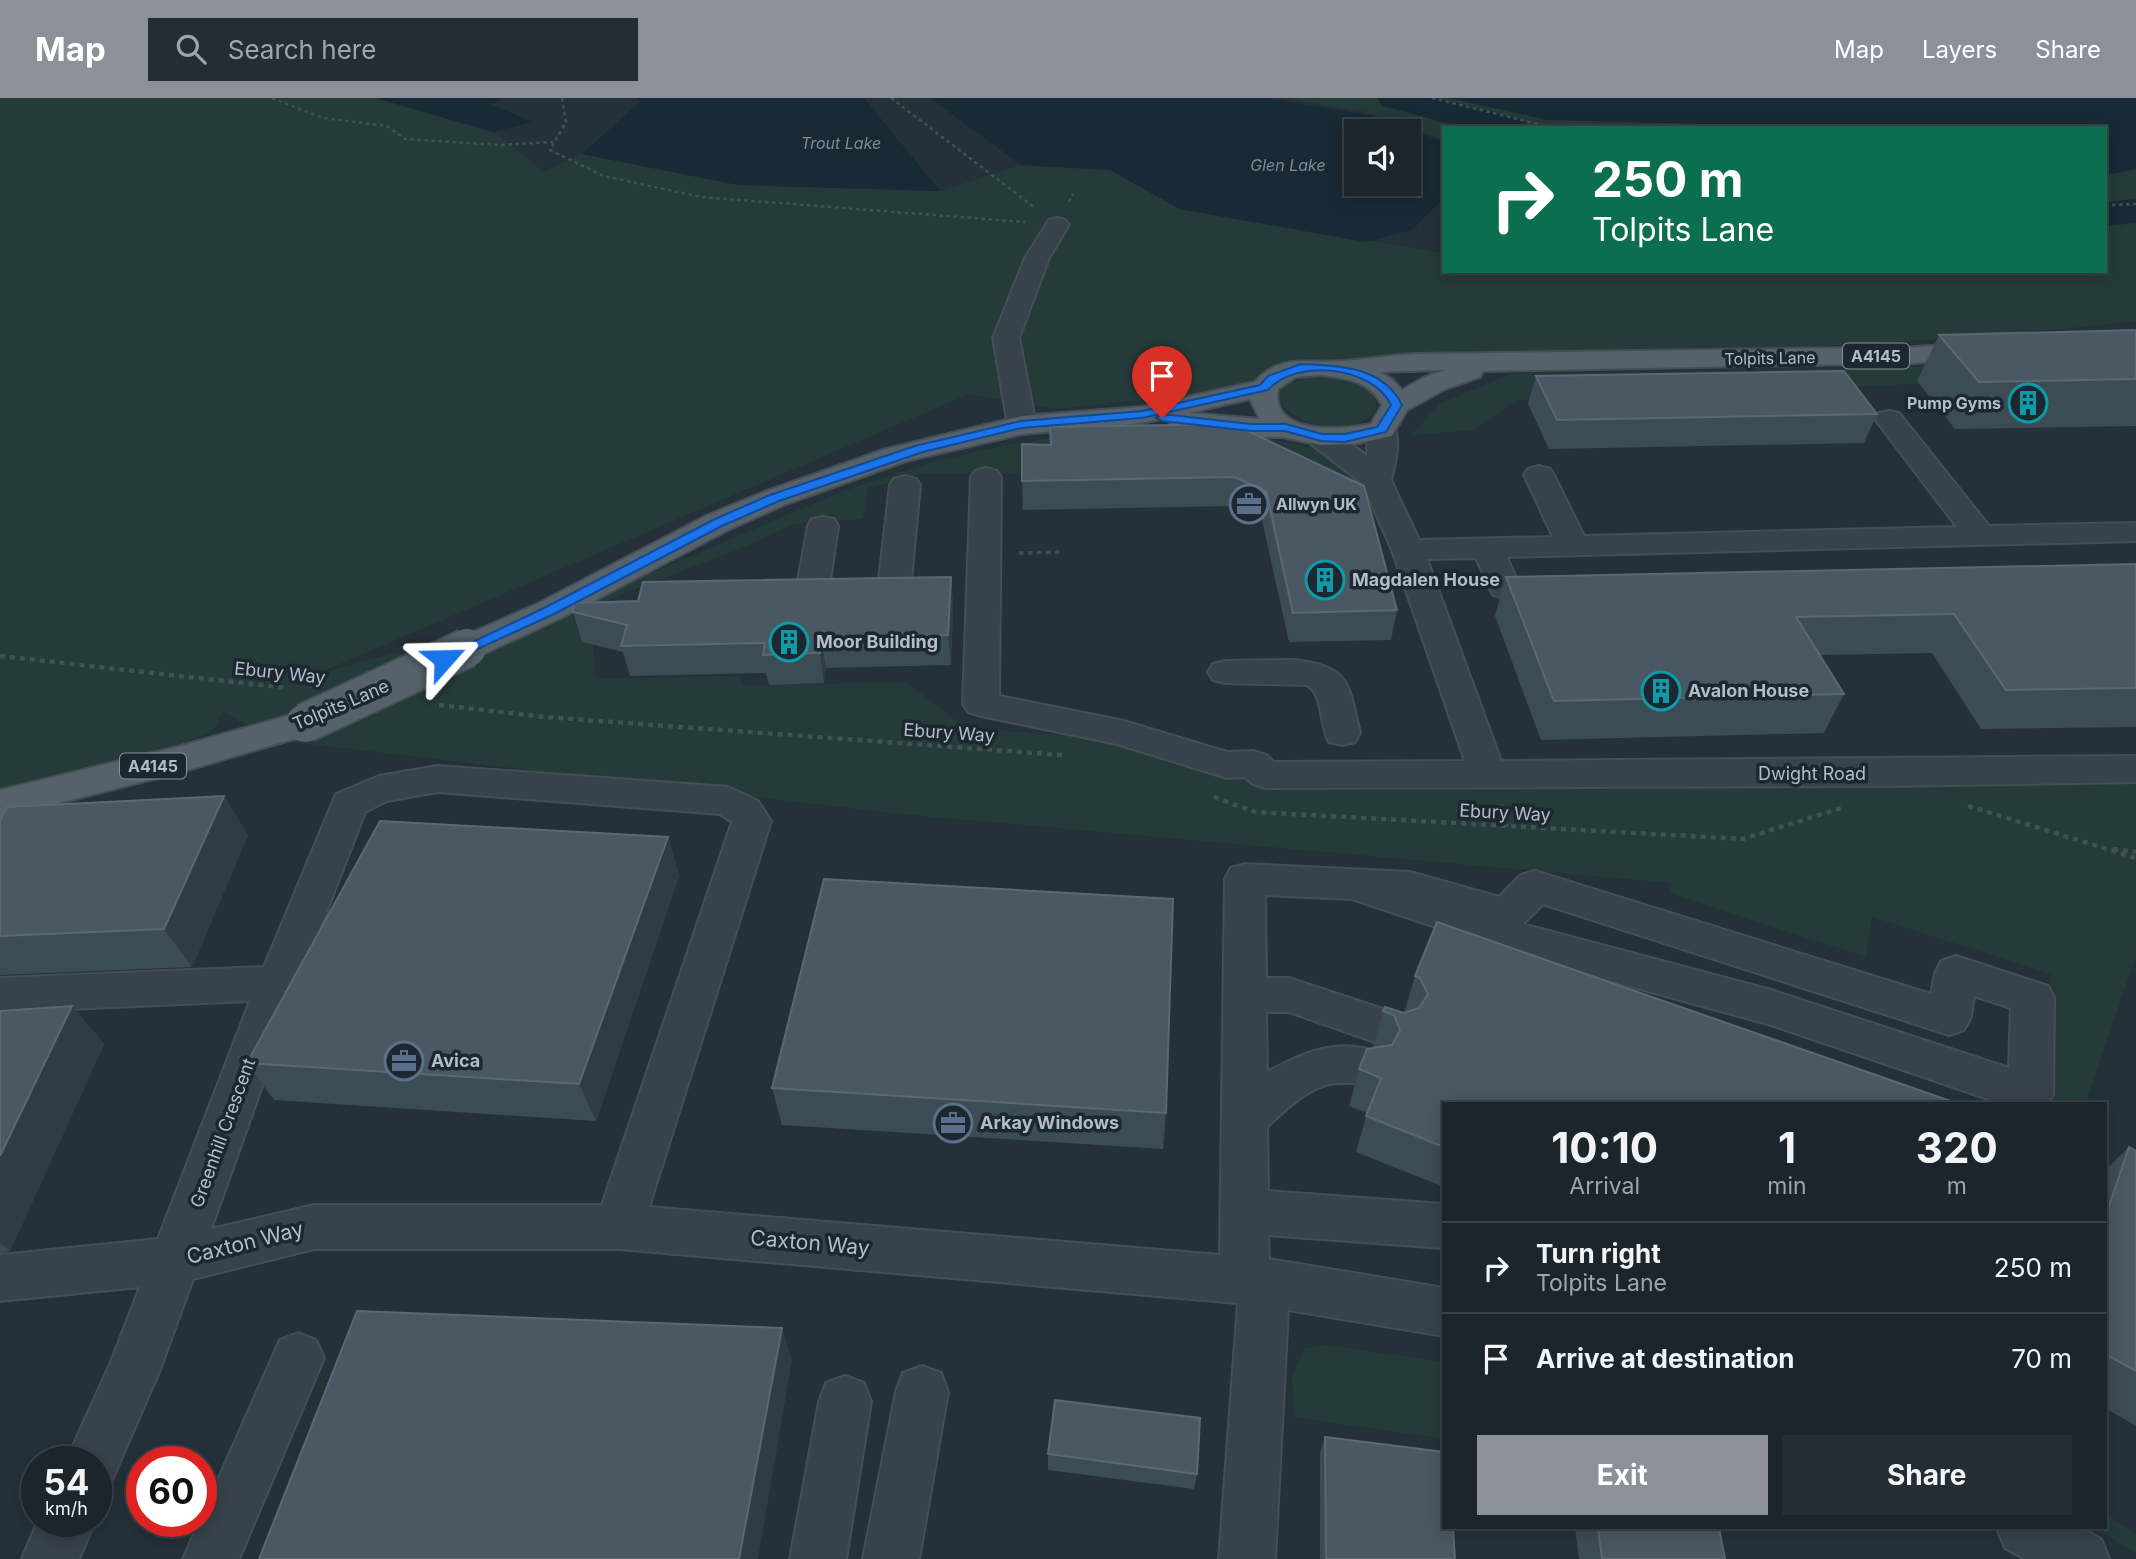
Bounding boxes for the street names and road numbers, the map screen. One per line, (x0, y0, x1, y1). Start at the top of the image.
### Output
road number: A4145 (1843, 344, 1909, 368)
street label: Tolpits Lane (1724, 347, 1816, 369)
street label: Ebury Way (233, 657, 327, 688)
street label: Tolpits Lane (290, 675, 392, 734)
street label: Ebury Way (903, 719, 995, 746)
road number: A4145 (120, 754, 186, 778)
street label: Dwight Road (1758, 763, 1866, 784)
street label: Ebury Way (1459, 800, 1551, 825)
street label: Greenhill Crescent (186, 1055, 259, 1210)
street label: Caxton Way (184, 1216, 306, 1269)
street label: Caxton Way (749, 1225, 871, 1260)

